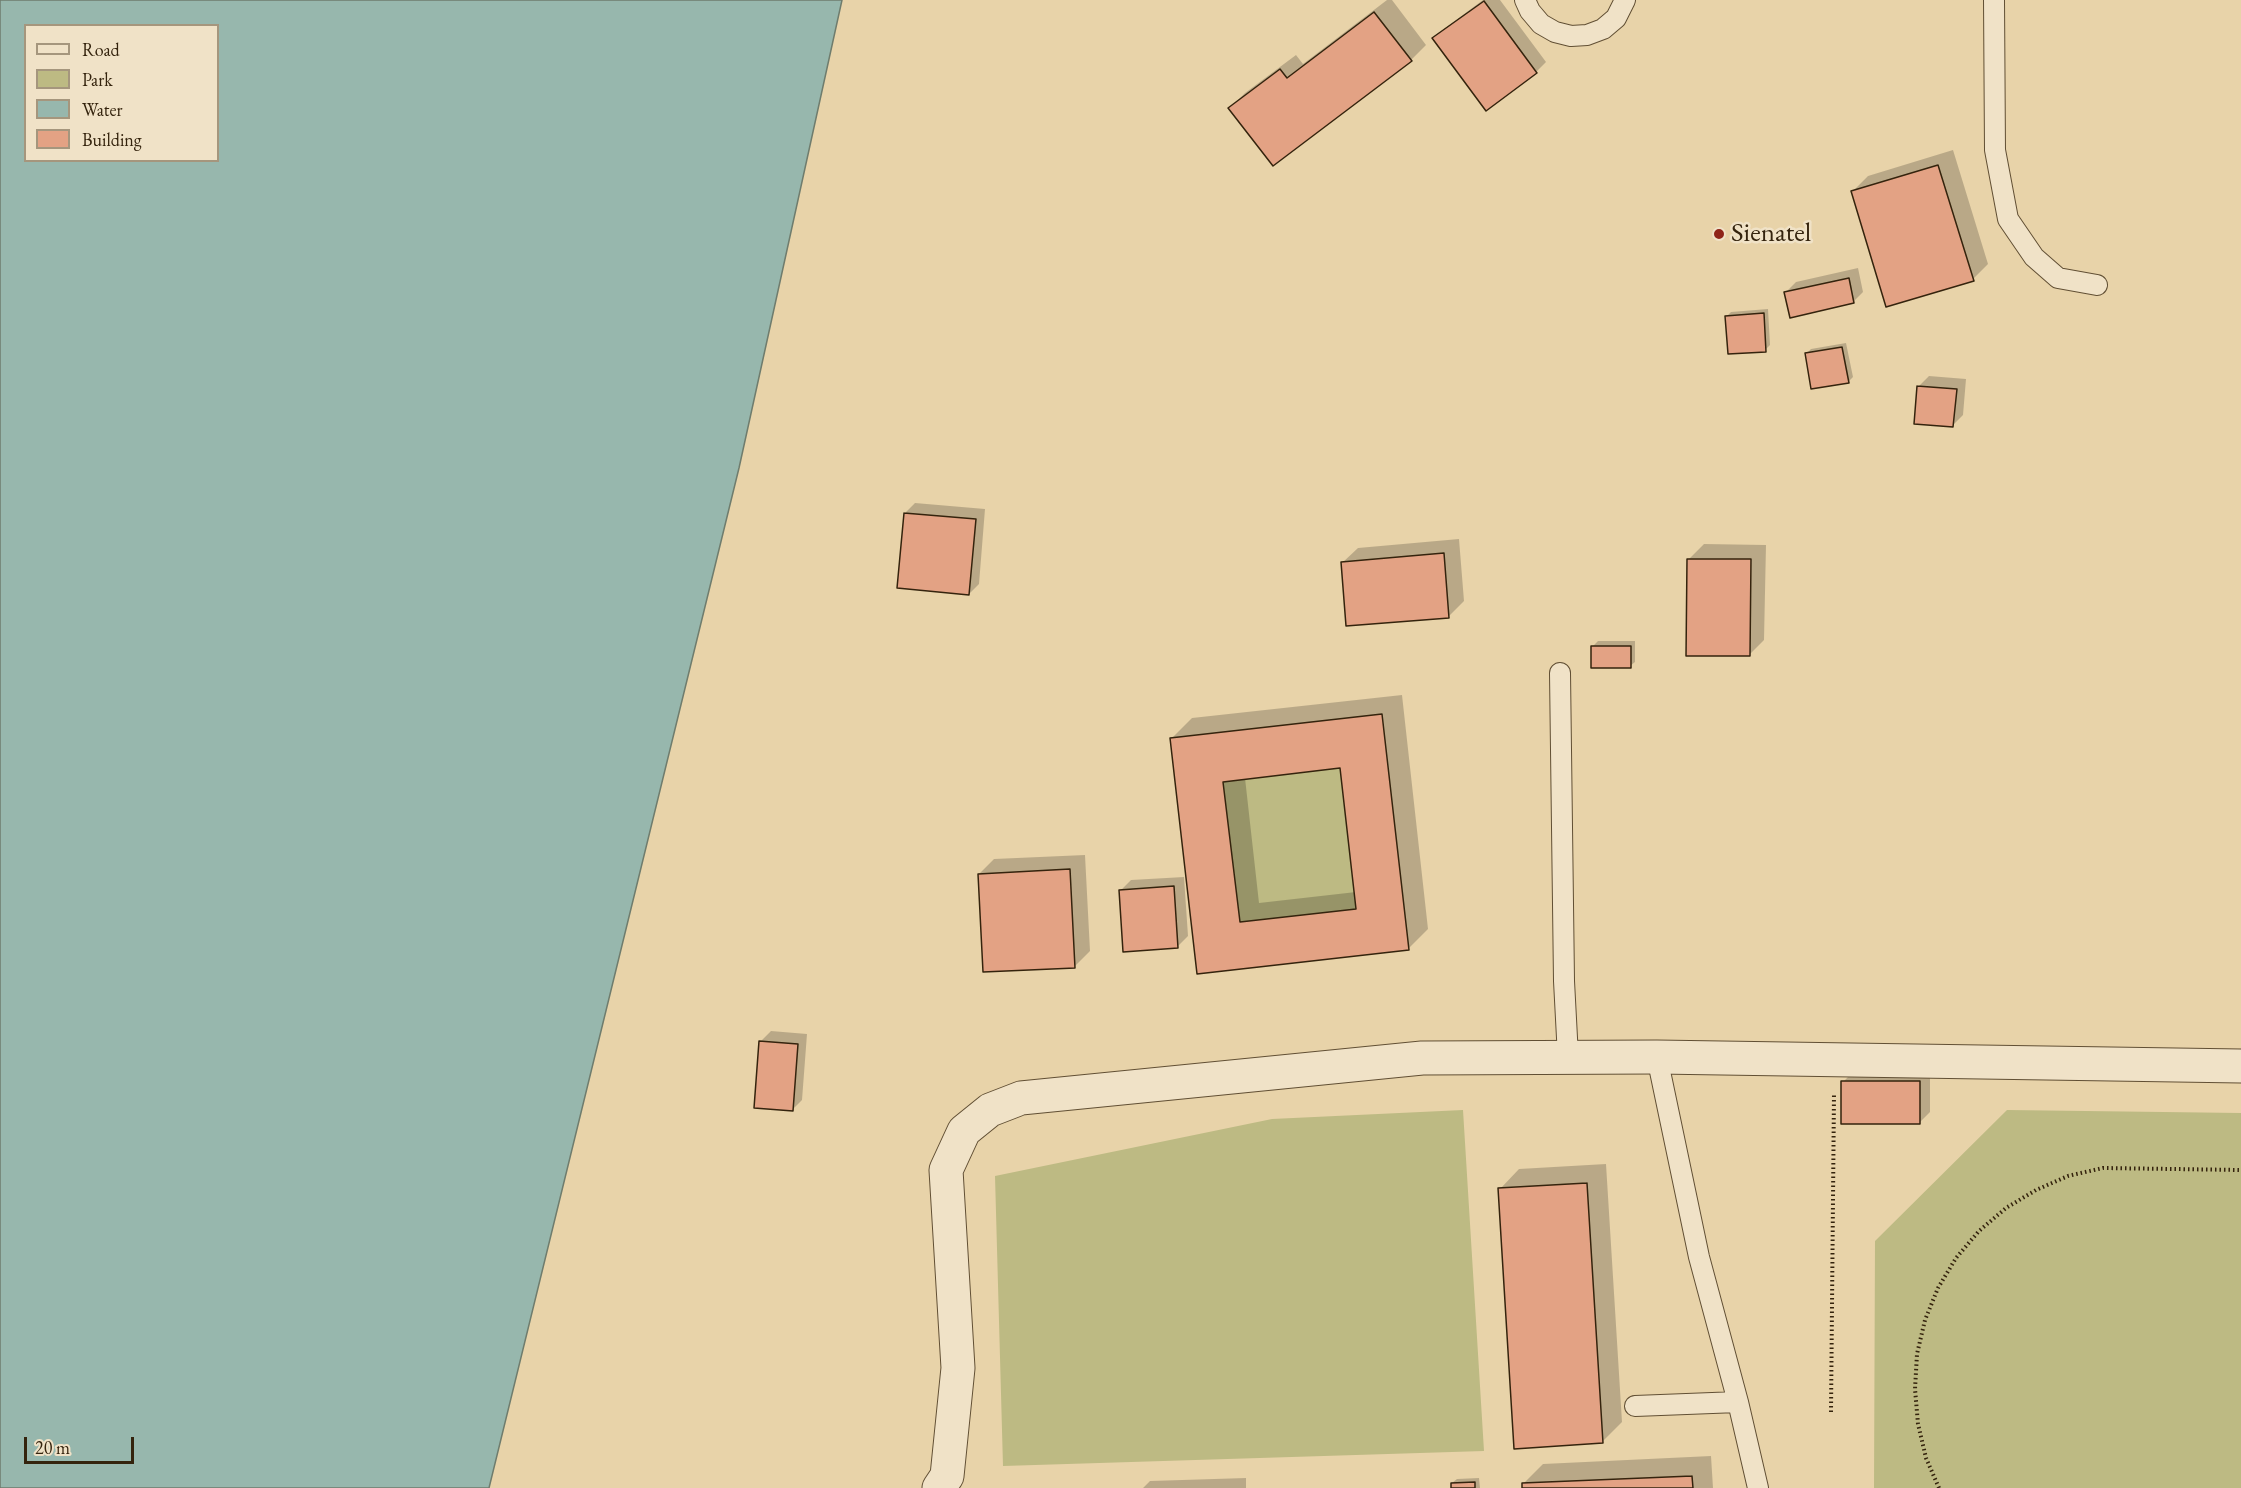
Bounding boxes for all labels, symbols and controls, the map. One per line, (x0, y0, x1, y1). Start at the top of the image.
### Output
legend (24, 24, 219, 162)
text: Road (82, 38, 120, 61)
text: Park (82, 68, 113, 91)
text: Water (82, 98, 123, 121)
text: Building (82, 128, 142, 151)
place label: Sienatel (1731, 218, 1811, 250)
marker: Sienatel (1712, 227, 1726, 241)
scale bar (27, 1425, 136, 1463)
text: 20 m (35, 1436, 70, 1459)

